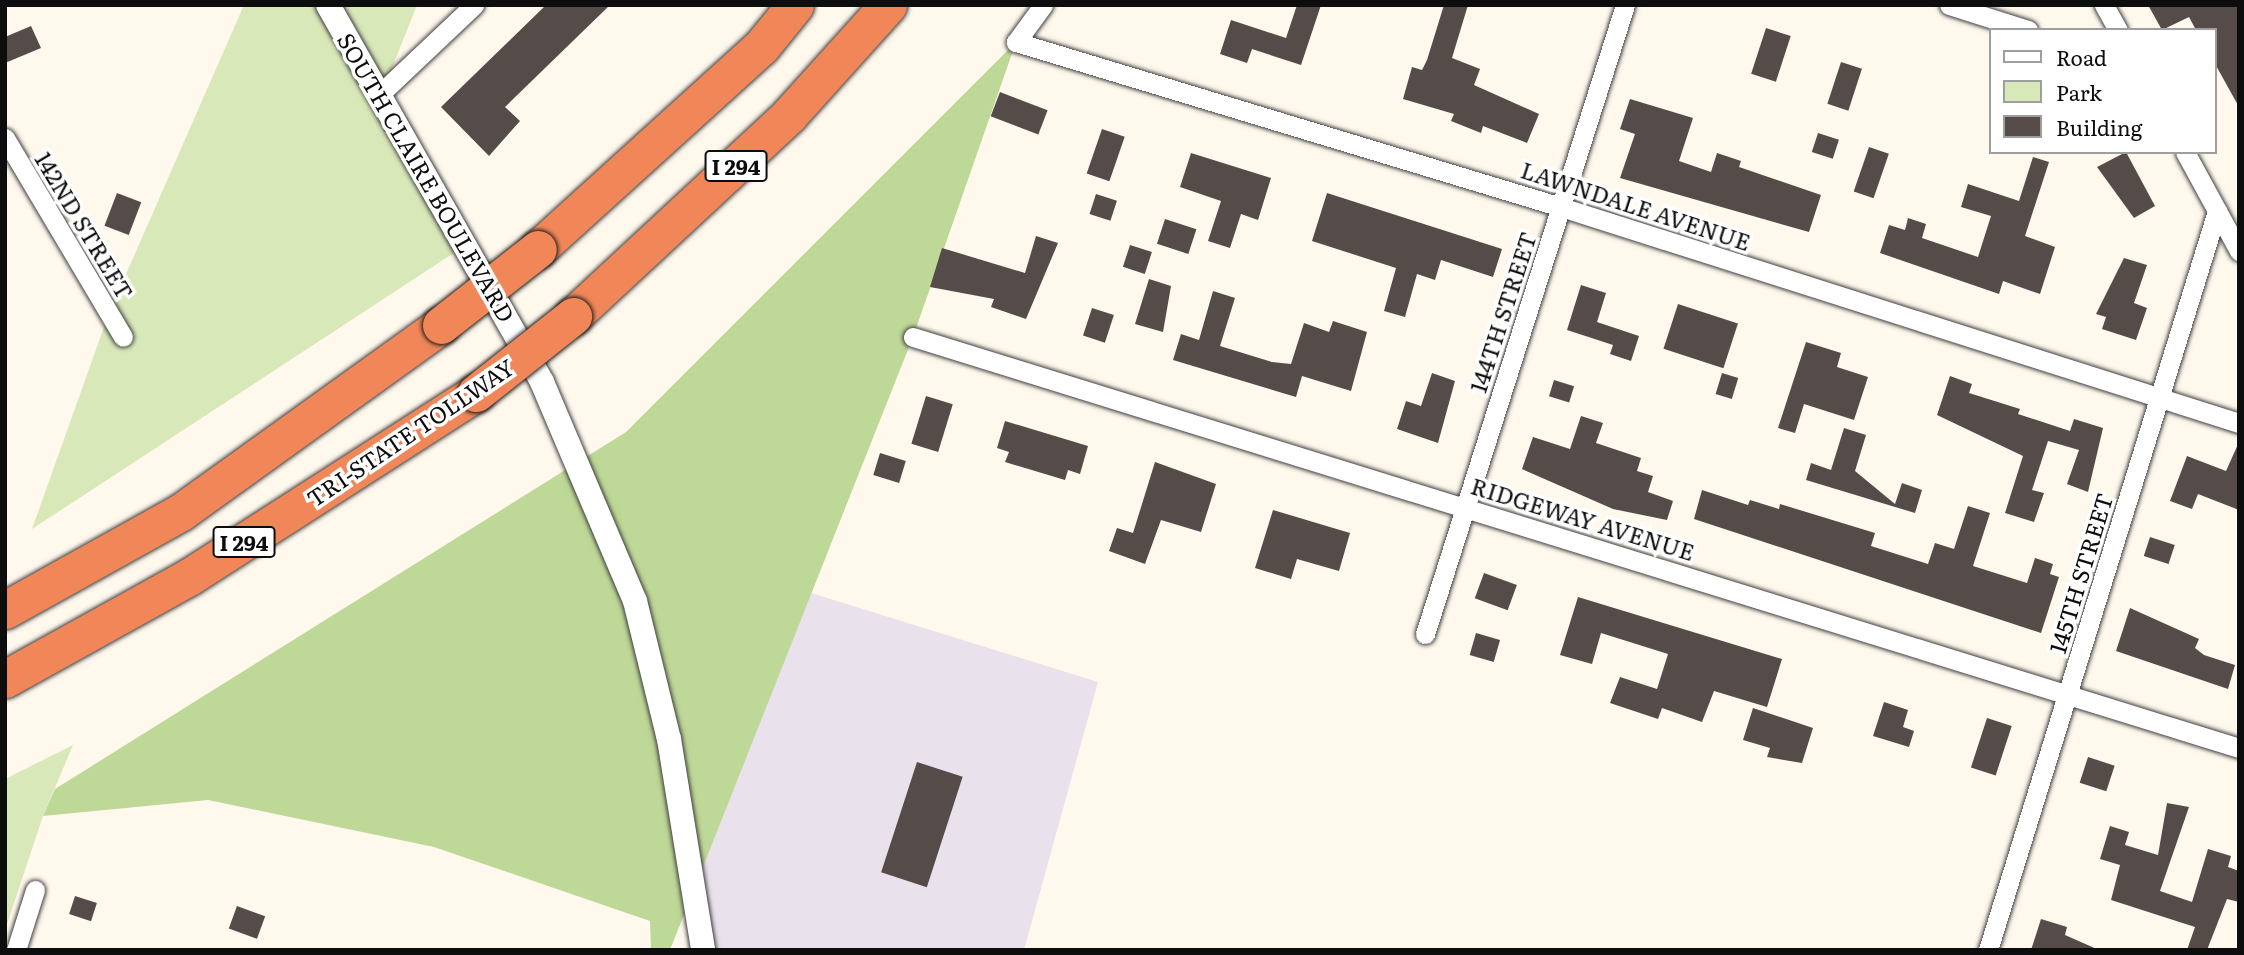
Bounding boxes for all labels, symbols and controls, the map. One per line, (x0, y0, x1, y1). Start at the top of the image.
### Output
street label: SOUTH CLAIRE BOULEVARD (333, 27, 521, 327)
legend (1988, 28, 2216, 154)
text: Road (2056, 41, 2107, 72)
text: Park (2056, 76, 2102, 107)
text: Building (2056, 111, 2142, 142)
street label: 142ND STREET (30, 146, 140, 304)
road number: I 294 (704, 148, 768, 184)
street label: LAWNDALE AVENUE (1518, 155, 1754, 255)
street label: 144TH STREET (1463, 228, 1541, 396)
street label: TRI-STATE TOLLWAY (301, 352, 519, 512)
street label: RIDGEWAY AVENUE (1468, 471, 1698, 565)
street label: 145TH STREET (2043, 489, 2117, 657)
road number: I 294 (212, 524, 276, 560)

